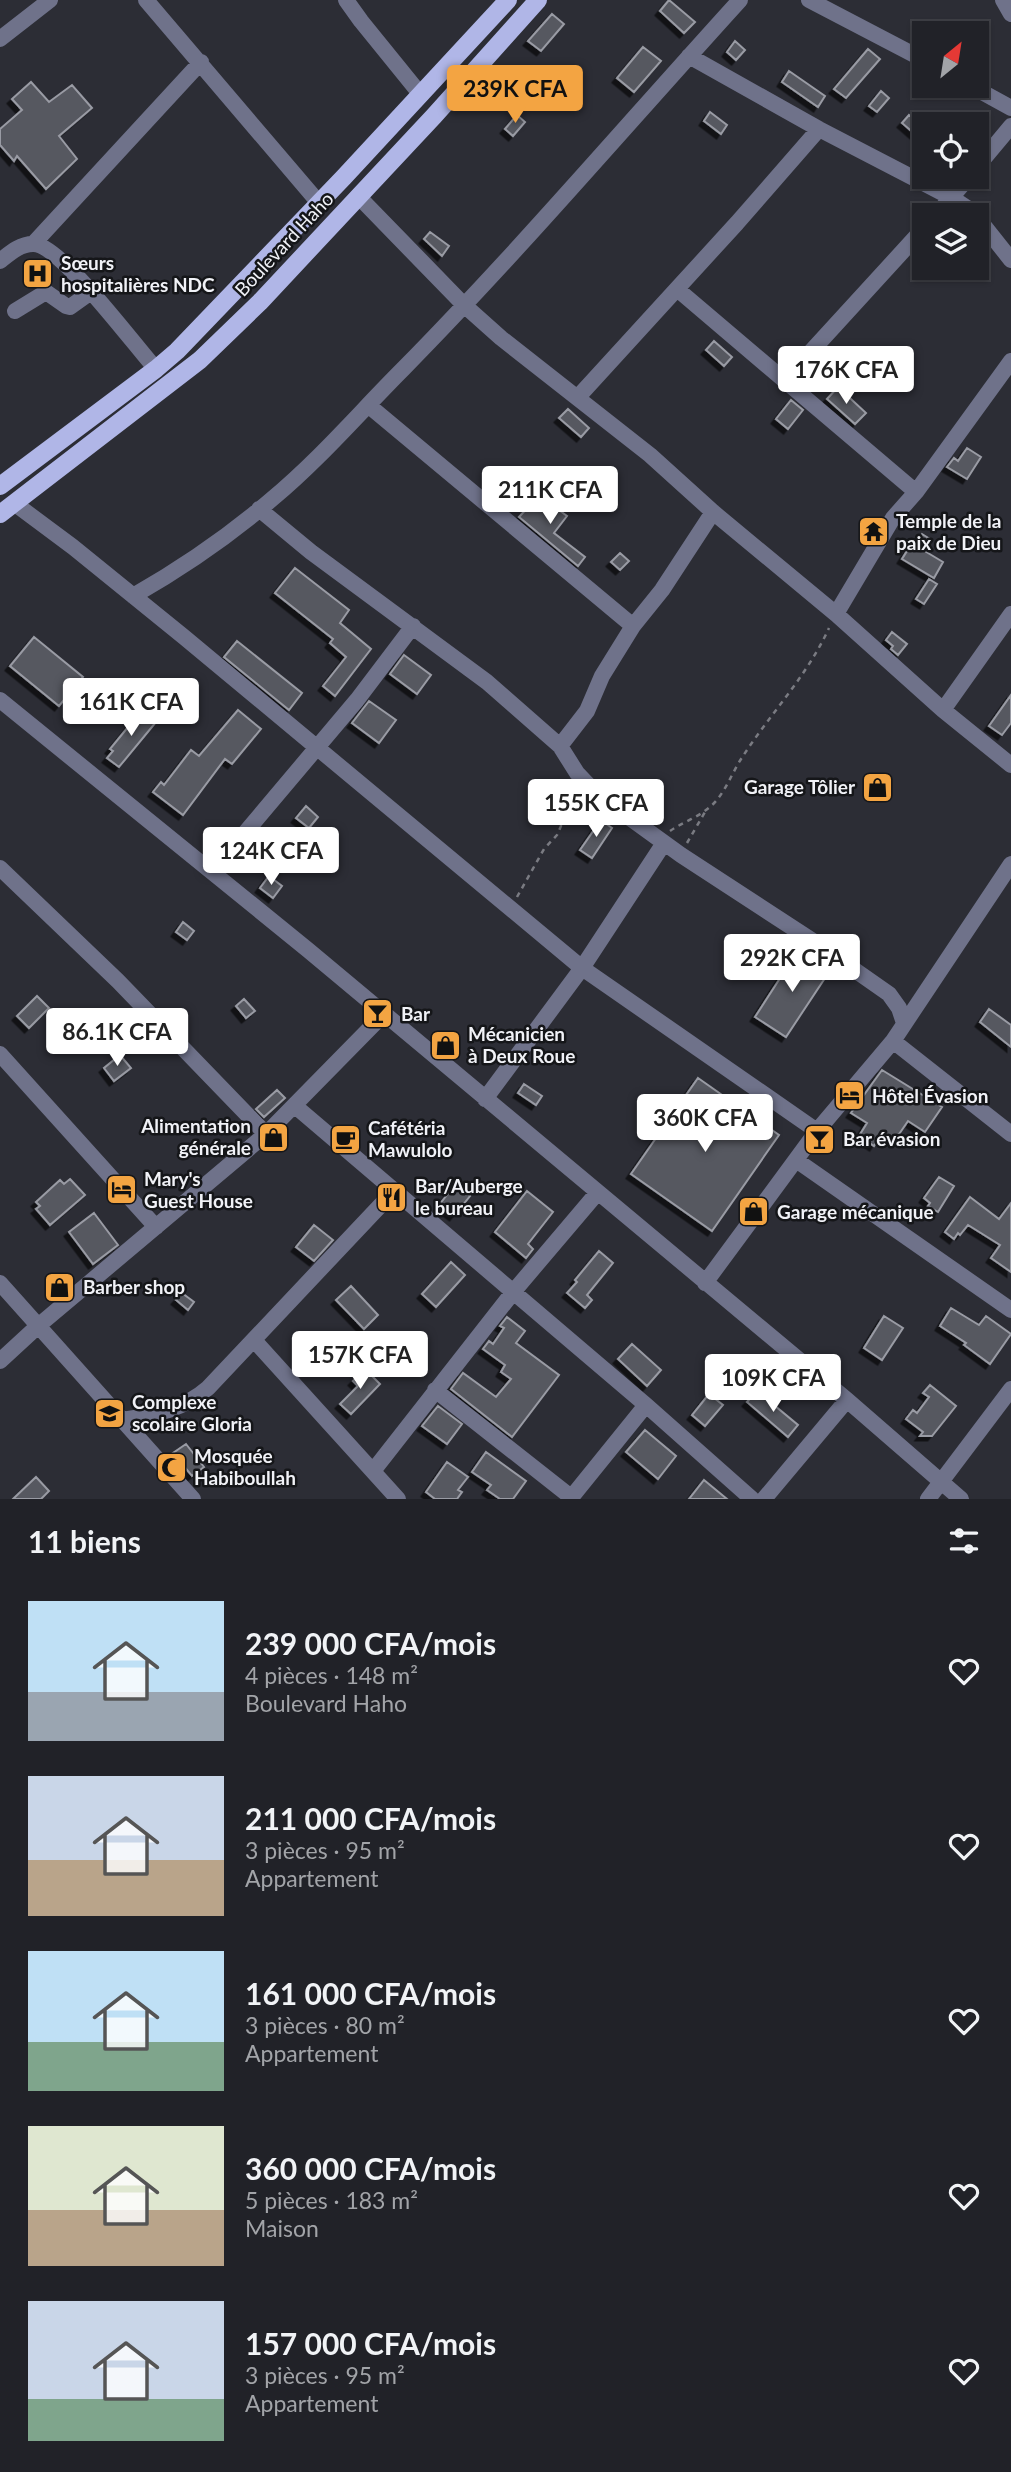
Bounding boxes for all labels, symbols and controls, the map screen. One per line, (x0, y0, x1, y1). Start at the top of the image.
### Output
north arrow (912, 21, 989, 98)
map controls (912, 21, 989, 280)
pin: 239K CFA (443, 66, 587, 125)
text: 239K CFA (463, 74, 567, 102)
button: locate (912, 112, 989, 189)
street label: Boulevard Haho (230, 187, 338, 300)
button: layers (912, 203, 989, 280)
place label: Sœurs hospitalières NDC (61, 251, 215, 296)
hospital icon: Sœurs hospitalières NDC (21, 257, 55, 291)
pin: 176K CFA (774, 346, 918, 406)
text: 176K CFA (794, 355, 898, 383)
pin: 211K CFA (478, 466, 622, 526)
text: 211K CFA (498, 475, 602, 503)
place label: Temple de la paix de Dieu (896, 509, 1001, 554)
temple icon: Temple de la paix de Dieu (856, 515, 890, 549)
pin: 161K CFA (59, 678, 203, 738)
text: 161K CFA (79, 687, 183, 715)
shop icon: Garage Tôlier (861, 770, 895, 804)
place label: Garage Tôlier (744, 775, 856, 798)
pin: 155K CFA (524, 780, 668, 839)
text: 155K CFA (544, 788, 648, 816)
pin: 124K CFA (199, 828, 343, 887)
text: 124K CFA (219, 836, 323, 864)
pin: 292K CFA (720, 934, 864, 994)
text: 292K CFA (740, 943, 844, 971)
bar icon: Bar (361, 997, 395, 1031)
place label: Bar (401, 1002, 431, 1025)
pin: 86.1K CFA (37, 1009, 197, 1068)
text: 86.1K CFA (62, 1017, 172, 1045)
place label: Mécanicien à Deux Roue (468, 1022, 575, 1067)
shop icon: Mécanicien à Deux Roue (428, 1028, 462, 1062)
hotel icon: Hôtel Évasion (832, 1079, 866, 1113)
place label: Hôtel Évasion (872, 1084, 988, 1107)
pin: 360K CFA (633, 1094, 777, 1154)
text: 360K CFA (653, 1103, 757, 1131)
place label: Alimentation générale (140, 1114, 251, 1159)
place label: Cafétéria Mawulolo (368, 1116, 453, 1161)
shop icon: Alimentation générale (257, 1120, 291, 1154)
cafe icon: Cafétéria Mawulolo (328, 1122, 362, 1156)
bar icon: Bar évasion (803, 1122, 837, 1156)
place label: Bar évasion (843, 1127, 940, 1150)
place label: Mary's Guest House (144, 1167, 253, 1212)
hotel icon: Mary's Guest House (104, 1173, 138, 1207)
place label: Bar/Auberge le bureau (415, 1174, 523, 1219)
restaurant icon: Bar/Auberge le bureau (375, 1180, 409, 1214)
shop icon: Garage mécanique (737, 1195, 771, 1229)
place label: Garage mécanique (777, 1200, 934, 1223)
shop icon: Barber shop (43, 1270, 77, 1304)
place label: Barber shop (83, 1275, 185, 1298)
pin: 157K CFA (288, 1332, 432, 1391)
text: 157K CFA (308, 1340, 412, 1368)
pin: 109K CFA (701, 1354, 845, 1414)
text: 109K CFA (721, 1363, 825, 1391)
place label: Complexe scolaire Gloria (132, 1390, 252, 1435)
school or university icon: Complexe scolaire Gloria (92, 1396, 126, 1430)
place label: Mosquée Habiboullah (194, 1444, 296, 1489)
mosque icon: Mosquée Habiboullah (154, 1450, 188, 1484)
icon: filters (945, 1522, 983, 1560)
text: 11 biens (28, 1523, 141, 1559)
text: 239 000 CFA/mois (245, 1625, 496, 1661)
icon: home (84, 1629, 168, 1713)
icon: heart (945, 1652, 983, 1690)
text: 4 pièces · 148 m² (245, 1661, 418, 1689)
text: Boulevard Haho (245, 1689, 407, 1717)
text: 211 000 CFA/mois (245, 1800, 496, 1836)
icon: home (84, 1804, 168, 1888)
icon: heart (945, 1827, 983, 1865)
text: 3 pièces · 95 m² (245, 1836, 405, 1864)
text: Appartement (245, 1864, 378, 1892)
text: 161 000 CFA/mois (245, 1975, 496, 2011)
icon: home (84, 1979, 168, 2063)
icon: heart (945, 2002, 983, 2040)
text: 3 pièces · 80 m² (245, 2011, 405, 2039)
text: Appartement (245, 2039, 378, 2067)
text: 360 000 CFA/mois (245, 2150, 496, 2186)
icon: home (84, 2154, 168, 2238)
icon: heart (945, 2177, 983, 2215)
text: 5 pièces · 183 m² (245, 2186, 418, 2214)
text: Maison (245, 2214, 319, 2242)
text: 157 000 CFA/mois (245, 2325, 496, 2361)
icon: home (84, 2329, 168, 2413)
icon: heart (945, 2352, 983, 2390)
text: 3 pièces · 95 m² (245, 2361, 405, 2389)
text: Appartement (245, 2389, 378, 2417)

